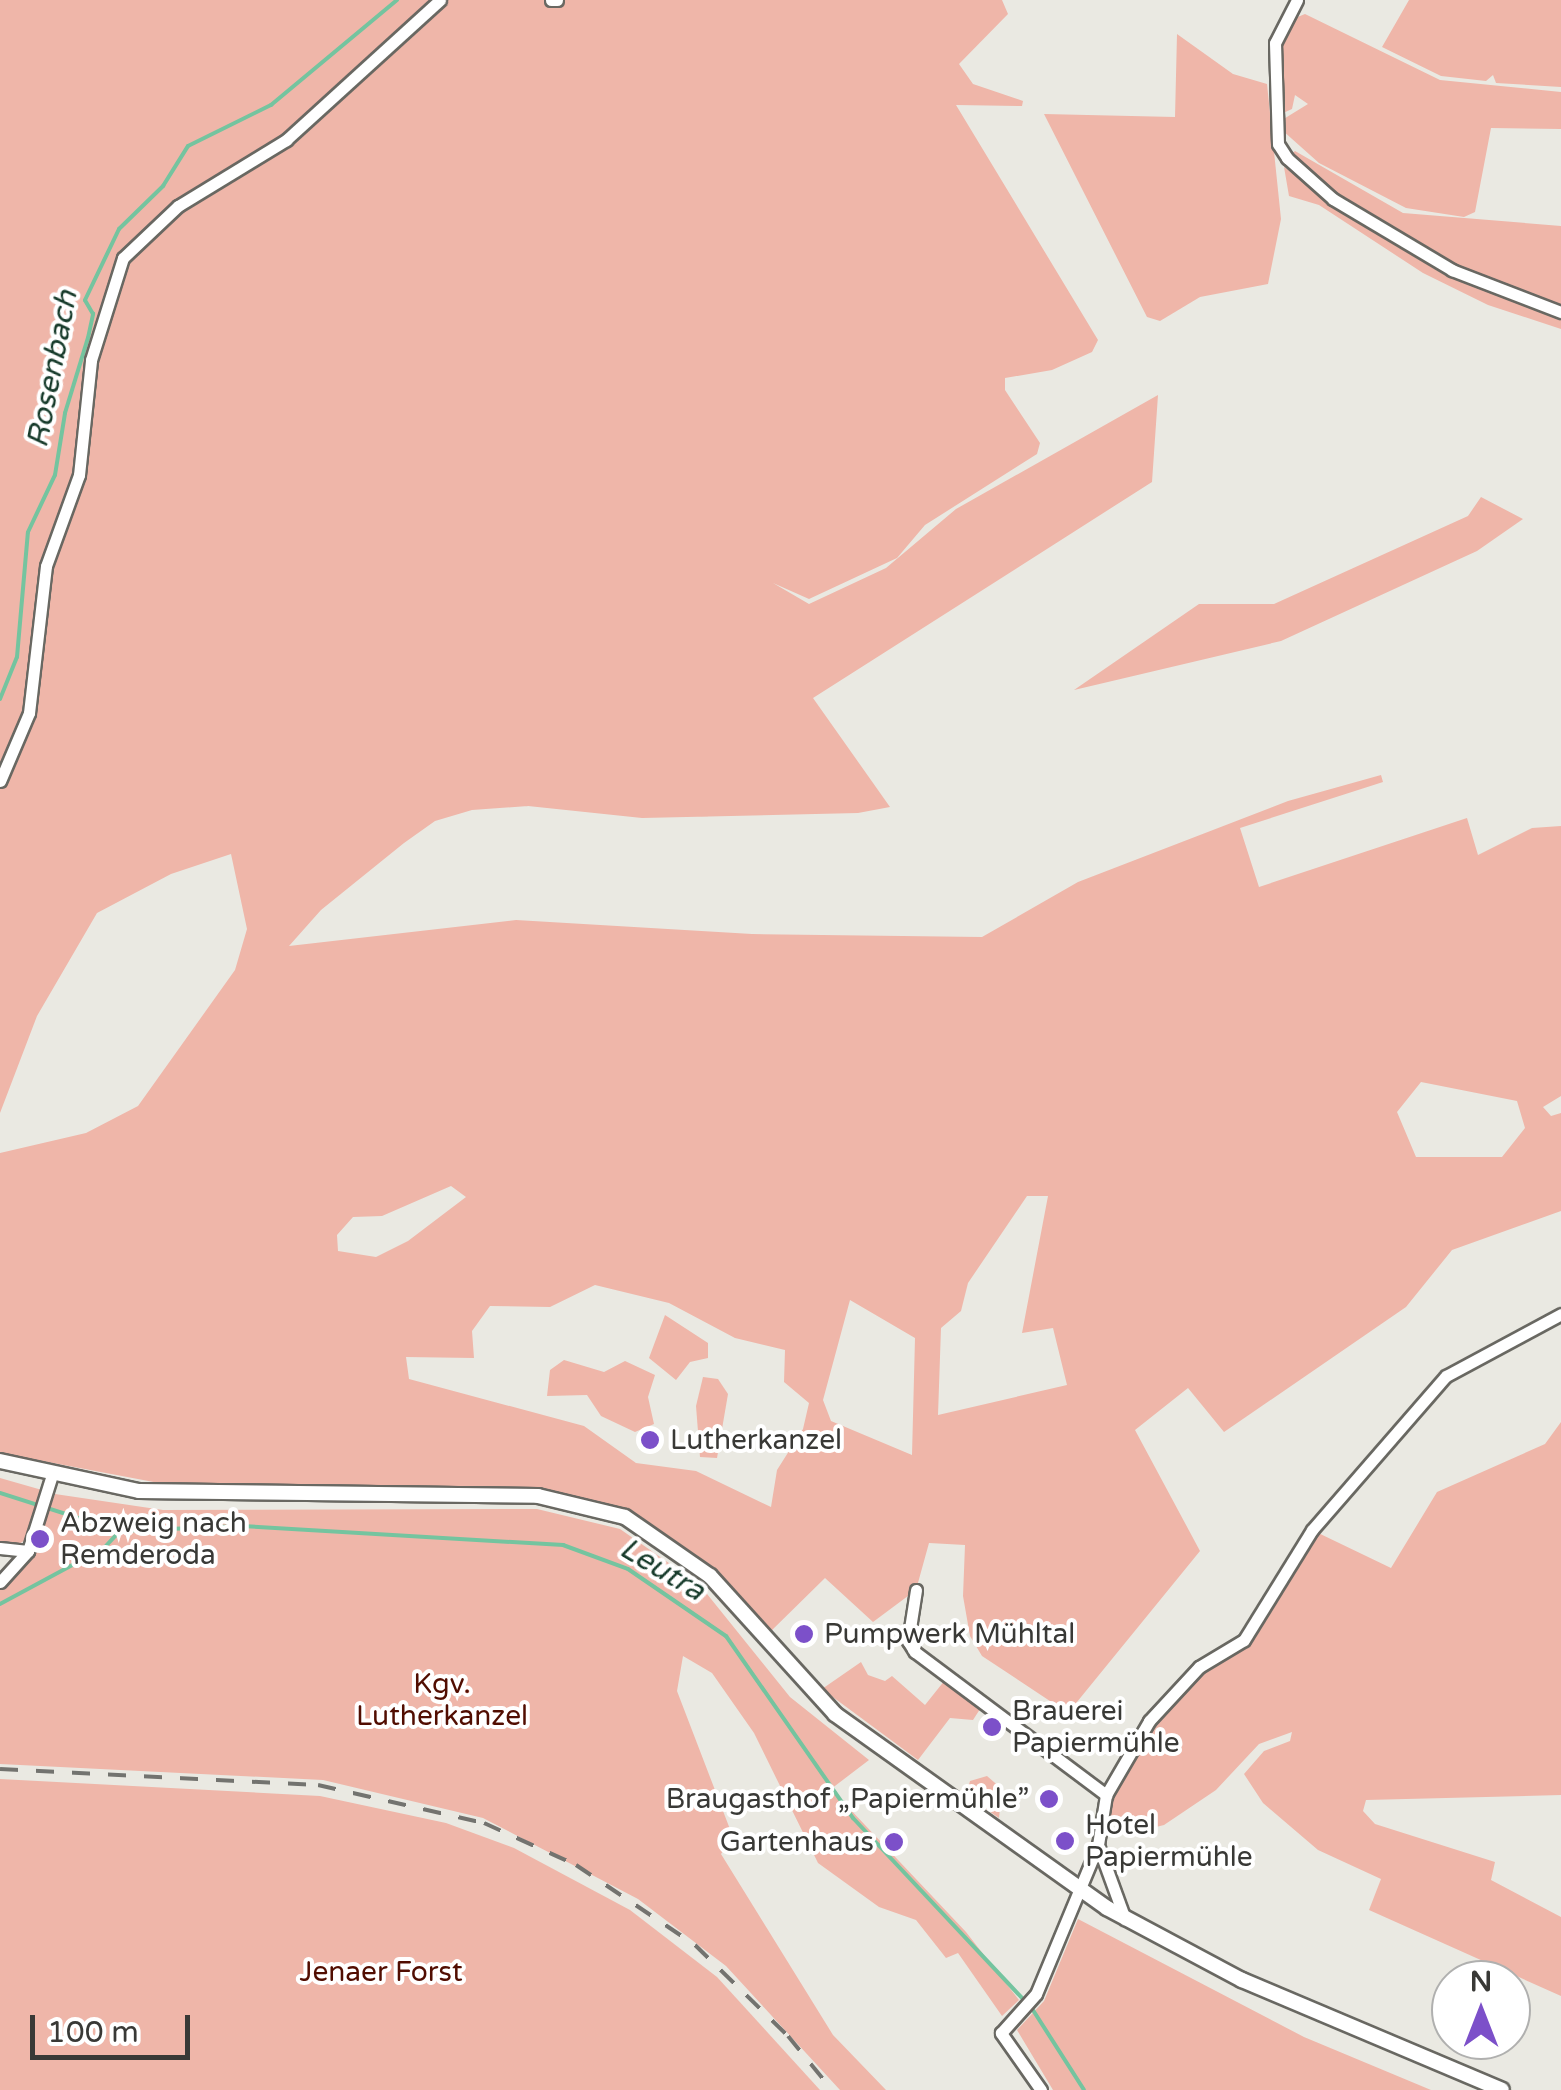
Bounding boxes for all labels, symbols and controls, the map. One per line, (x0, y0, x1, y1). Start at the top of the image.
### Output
water label: Rosenbach (20, 287, 86, 451)
place label: Lutherkanzel (670, 1423, 842, 1457)
marker: Lutherkanzel (639, 1429, 661, 1451)
place label: Abzweig nach Remderoda (60, 1506, 247, 1572)
marker: Abzweig nach Remderoda (29, 1528, 51, 1550)
water label: Leutra (613, 1531, 711, 1609)
place label: Pumpwerk Mühltal (824, 1617, 1075, 1651)
marker: Pumpwerk Mühltal (793, 1623, 815, 1645)
park label: Kgv. Lutherkanzel (356, 1667, 528, 1733)
place label: Brauerei Papiermühle (1012, 1694, 1180, 1760)
marker: Brauerei Papiermühle (981, 1716, 1003, 1738)
place label: Braugasthof „Papiermühle” (666, 1782, 1029, 1816)
marker: Braugasthof „Papiermühle” (1038, 1788, 1060, 1810)
place label: Hotel Papiermühle (1085, 1808, 1253, 1874)
place label: Gartenhaus (720, 1825, 874, 1859)
marker: Hotel Papiermühle (1054, 1830, 1076, 1852)
marker: Gartenhaus (883, 1831, 905, 1853)
park label: Jenaer Forst (299, 1955, 463, 1989)
north arrow (1431, 1960, 1531, 2060)
text: N (1470, 1965, 1492, 1999)
scale bar (35, 1995, 195, 2057)
text: 100 m (47, 2014, 139, 2051)

